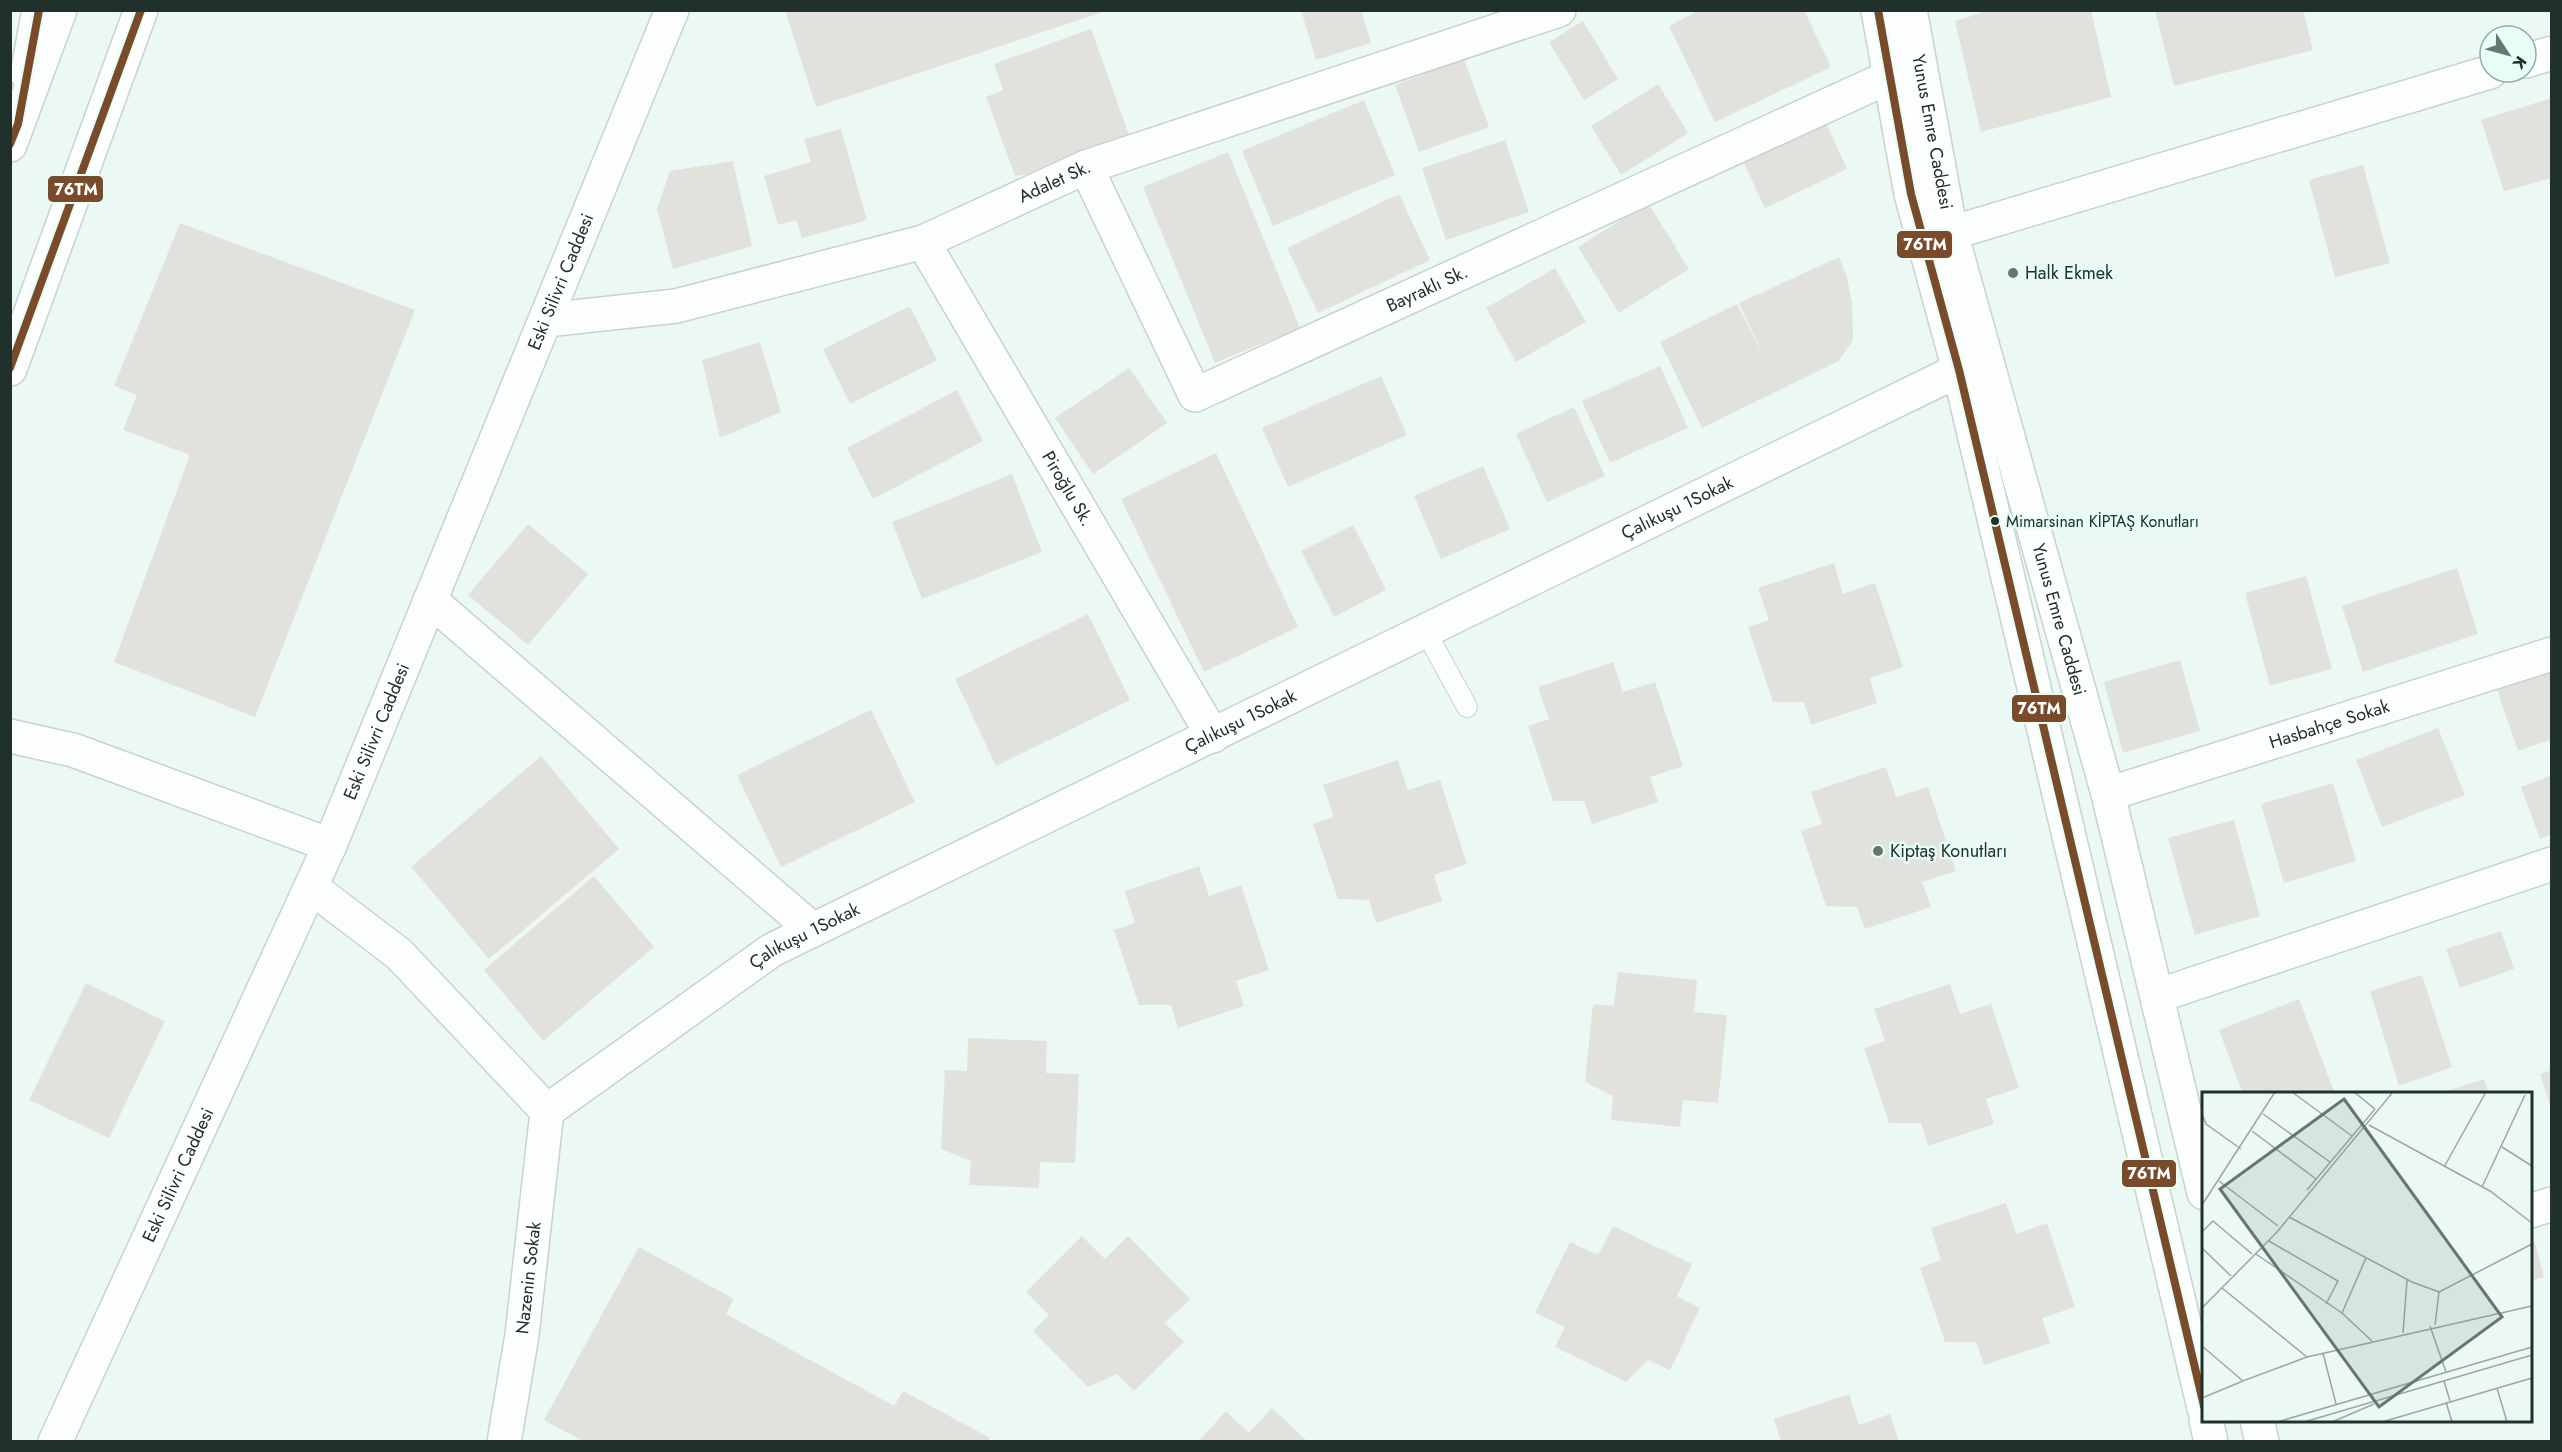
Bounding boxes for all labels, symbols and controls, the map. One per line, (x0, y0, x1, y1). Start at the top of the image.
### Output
north arrow (2478, 24, 2538, 84)
text: K (2507, 51, 2532, 74)
street label: Yunus Emre Caddesi (1905, 52, 1959, 212)
street label: Adalet Sk. (1014, 153, 1094, 209)
line badge: 76TM (47, 175, 104, 203)
text: 76TM (54, 178, 98, 201)
street label: Eski Silivri Caddesi (521, 209, 600, 354)
line badge: 76TM (1896, 230, 1953, 259)
text: 76TM (1903, 233, 1947, 256)
street label: Bayraklı Sk. (1382, 259, 1472, 319)
place label: Halk Ekmek (2025, 260, 2113, 286)
marker: Halk Ekmek (2006, 266, 2020, 280)
street label: Piroğlu Sk. (1035, 446, 1100, 531)
street label: Çalıkuşu 1Sokak (1617, 469, 1737, 546)
place label: Mimarsinan KİPTAŞ Konutları (2006, 510, 2199, 533)
marker: Mimarsinan KİPTAŞ Konutları (1989, 515, 2001, 527)
street label: Yunus Emre Caddesi (2025, 540, 2093, 699)
street label: Eski Silivri Caddesi (337, 659, 416, 804)
street label: Çalıkuşu 1Sokak (1180, 683, 1301, 759)
street label: Hasbahçe Sokak (2266, 693, 2393, 755)
line badge: 76TM (2011, 694, 2067, 723)
text: 76TM (2017, 697, 2061, 720)
place label: Kiptaş Konutları (1890, 838, 2007, 864)
marker: Kiptaş Konutları (1871, 844, 1885, 858)
street label: Çalıkuşu 1Sokak (744, 896, 864, 975)
inset map (2202, 1092, 2532, 1422)
street label: Eski Silivri Caddesi (136, 1103, 220, 1247)
line badge: 76TM (2121, 1159, 2177, 1188)
text: 76TM (2127, 1162, 2171, 1185)
street label: Nazenin Sokak (509, 1220, 548, 1336)

